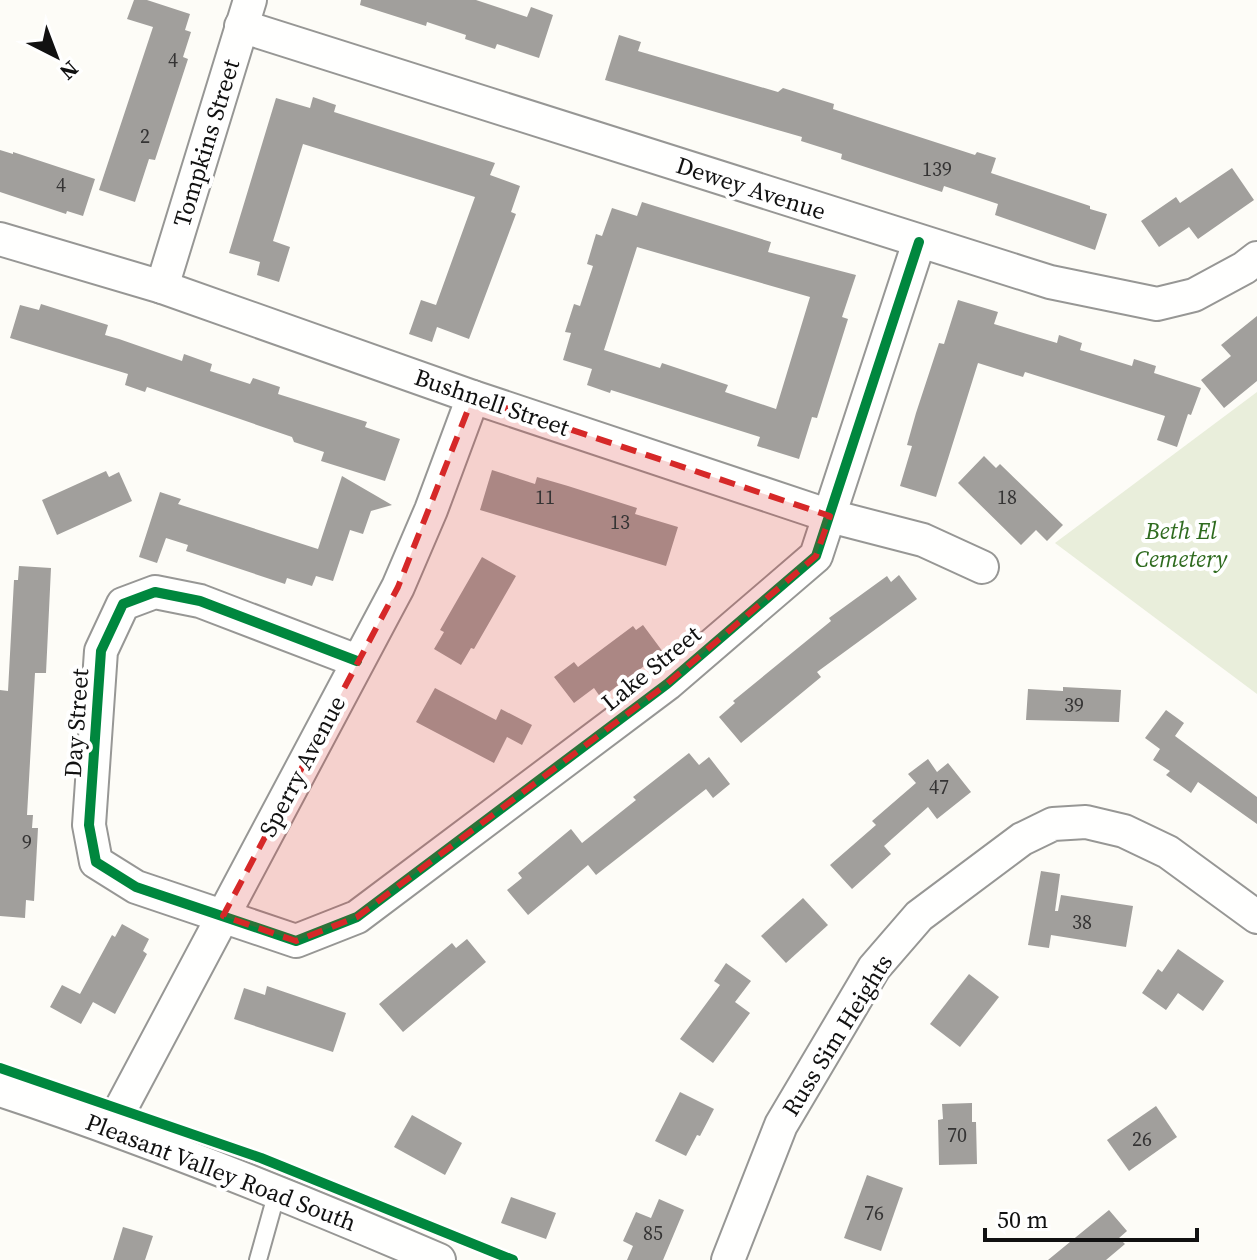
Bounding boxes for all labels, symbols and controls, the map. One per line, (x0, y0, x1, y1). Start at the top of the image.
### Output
north arrow (16, 16, 96, 96)
house number: 4 (168, 46, 178, 74)
text: N (53, 54, 85, 87)
street label: Tompkins Street (165, 55, 247, 231)
house number: 2 (140, 122, 150, 150)
street label: Dewey Avenue (672, 148, 830, 228)
house number: 139 (922, 155, 952, 183)
house number: 4 (56, 171, 66, 199)
street label: Bushnell Street (410, 360, 574, 444)
house number: 11 (535, 483, 555, 511)
house number: 18 (997, 483, 1017, 511)
house number: 13 (610, 508, 630, 536)
park label: Beth El Cemetery (1135, 514, 1228, 575)
street label: Lake Street (594, 618, 708, 718)
street label: Day Street (56, 667, 96, 778)
street label: Sperry Avenue (251, 690, 353, 842)
house number: 39 (1064, 691, 1084, 719)
house number: 47 (929, 773, 949, 801)
house number: 9 (22, 828, 32, 856)
house number: 38 (1072, 908, 1092, 936)
street label: Russ Sim Heights (774, 948, 900, 1122)
street label: Pleasant Valley Road South (81, 1105, 361, 1239)
house number: 70 (947, 1121, 967, 1149)
house number: 26 (1132, 1125, 1152, 1153)
scale bar (985, 1192, 1197, 1242)
house number: 76 (864, 1199, 884, 1227)
text: 50 m (997, 1203, 1048, 1236)
house number: 85 (643, 1219, 663, 1247)

